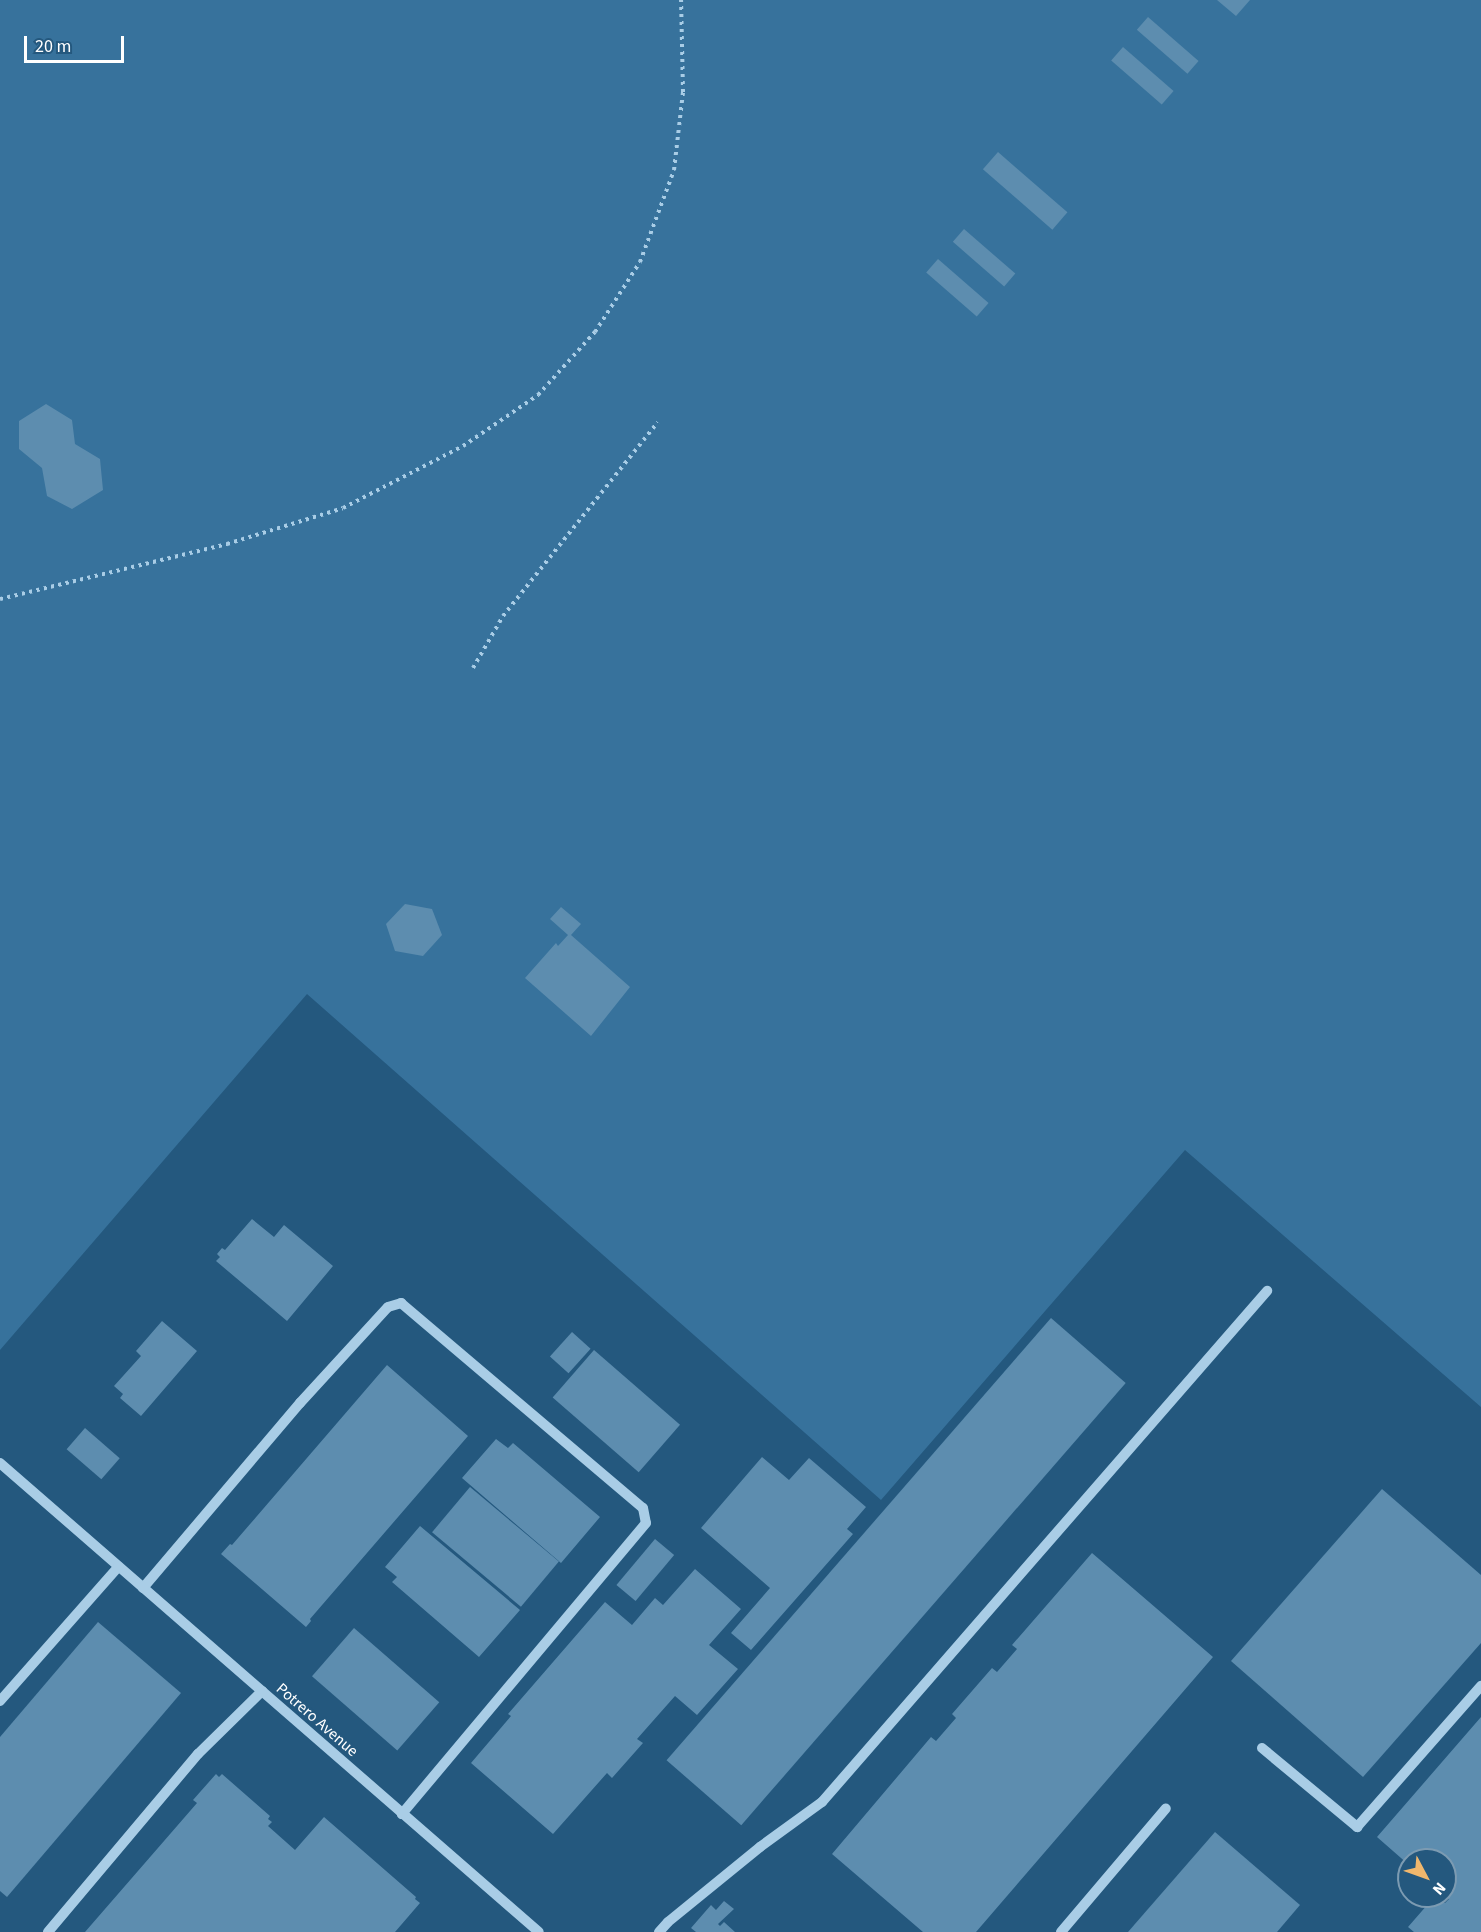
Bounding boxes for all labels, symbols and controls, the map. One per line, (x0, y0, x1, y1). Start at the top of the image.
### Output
scale bar (27, 24, 128, 62)
text: 20 m (35, 34, 71, 59)
street label: Potrero Avenue (272, 1679, 362, 1761)
north arrow (1397, 1848, 1457, 1908)
text: N (1427, 1877, 1451, 1900)

